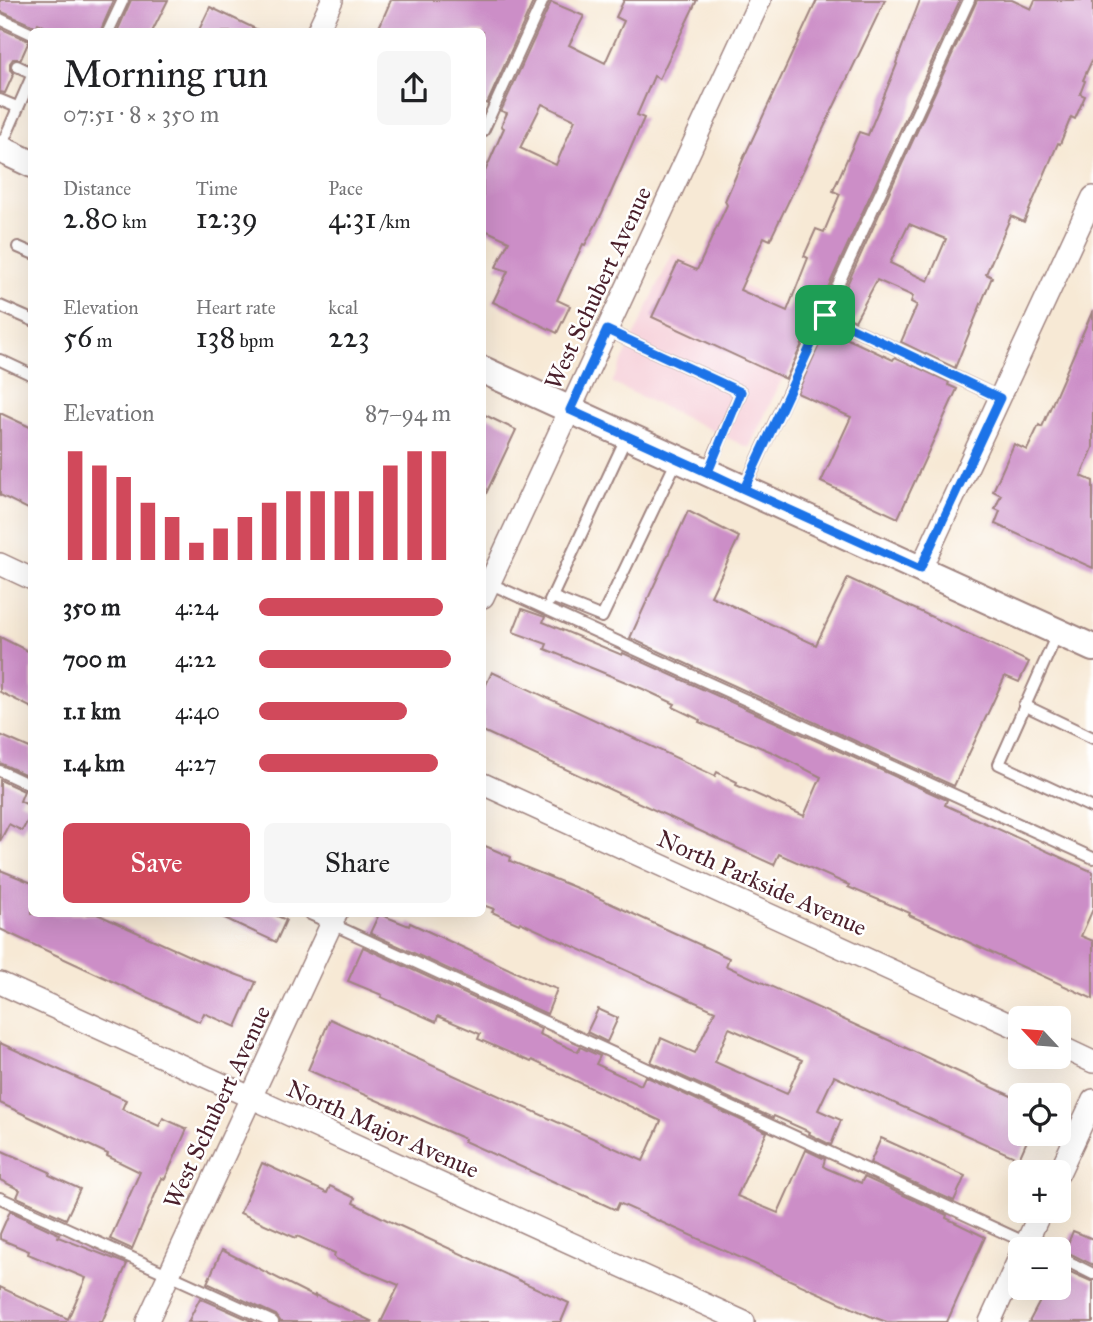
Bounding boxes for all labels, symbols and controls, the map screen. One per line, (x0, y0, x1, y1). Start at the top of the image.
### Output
text: Morning run (63, 51, 268, 97)
button: share (377, 51, 451, 125)
text: 07:51 · 8 × 350 m (63, 100, 219, 128)
text: Distance (63, 177, 131, 200)
text: Time (196, 177, 238, 200)
text: Pace (328, 177, 363, 200)
street label: West Schubert Avenue (538, 182, 658, 394)
text: 2.80 (63, 200, 118, 236)
text: 12:39 (196, 200, 258, 236)
text: 4:31 (328, 200, 376, 236)
text: km (118, 210, 147, 233)
text: /km (376, 210, 410, 233)
pin (795, 285, 855, 345)
text: Elevation (63, 296, 138, 319)
text: Heart rate (196, 296, 276, 319)
text: kcal (328, 296, 358, 319)
icon: arrive (806, 296, 844, 334)
text: 56 (63, 319, 92, 355)
text: 138 (196, 319, 235, 355)
text: 223 (328, 319, 370, 355)
text: m (92, 329, 112, 352)
text: bpm (235, 329, 274, 352)
text: Elevation (63, 399, 154, 427)
text: 87–94 m (365, 399, 451, 427)
text: 350 m (63, 593, 121, 621)
text: 4:24 (175, 593, 218, 621)
text: 700 m (63, 645, 126, 673)
text: 4:22 (175, 645, 216, 673)
text: 1.1 km (63, 697, 121, 725)
text: 4:40 (175, 697, 220, 725)
text: 1.4 km (63, 749, 125, 777)
text: 4:27 (175, 749, 217, 777)
button: Save (63, 823, 250, 903)
button: Share (264, 823, 451, 903)
street label: North Parkside Avenue (653, 823, 871, 943)
street label: West Schubert Avenue (157, 1001, 277, 1213)
north arrow (1008, 1006, 1071, 1069)
map controls (1008, 1006, 1071, 1300)
street label: North Major Avenue (282, 1073, 484, 1185)
button: locate (1008, 1083, 1071, 1146)
button: + (1008, 1160, 1071, 1223)
button: − (1008, 1237, 1071, 1300)

